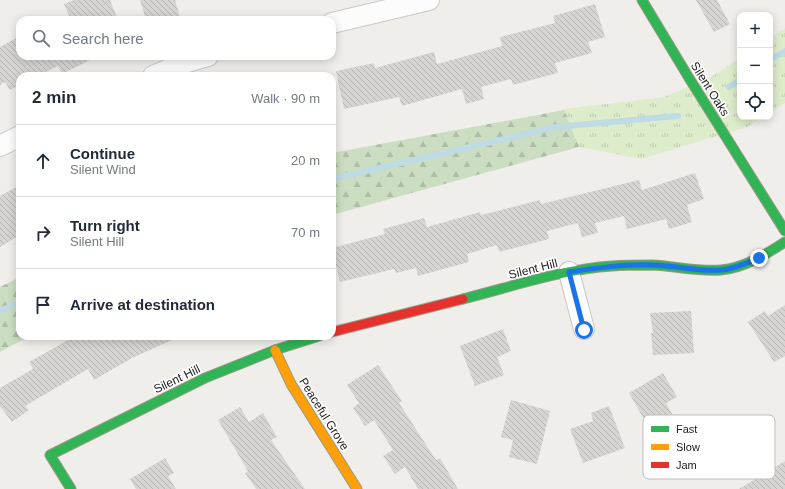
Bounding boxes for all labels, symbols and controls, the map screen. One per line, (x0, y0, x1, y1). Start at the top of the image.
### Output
map controls (737, 12, 773, 120)
button: + (737, 12, 773, 48)
search box (16, 16, 336, 60)
icon: search (30, 27, 52, 49)
text: Search here (62, 30, 144, 47)
button: − (737, 48, 773, 84)
street label: Silent Oaks (688, 59, 732, 119)
button: locate (737, 84, 773, 120)
text: 2 min (32, 88, 76, 107)
text: Walk · 90 m (251, 91, 320, 106)
text: Continue (70, 145, 135, 162)
icon: ahead (32, 150, 54, 172)
text: 20 m (291, 153, 320, 168)
text: Silent Wind (70, 162, 136, 177)
text: Turn right (70, 217, 140, 234)
icon: right (32, 222, 54, 244)
text: 70 m (291, 225, 320, 240)
text: Silent Hill (70, 234, 124, 249)
route end (750, 249, 768, 267)
street label: Silent Hill (507, 256, 559, 282)
icon: arrive (32, 294, 54, 316)
text: Arrive at destination (70, 296, 215, 313)
route start (575, 321, 593, 339)
street label: Silent Hill (151, 362, 203, 396)
street label: Peaceful Grove (296, 375, 352, 453)
legend (643, 415, 775, 479)
text: Fast (676, 423, 697, 435)
text: Slow (676, 441, 700, 453)
text: Jam (676, 459, 697, 471)

